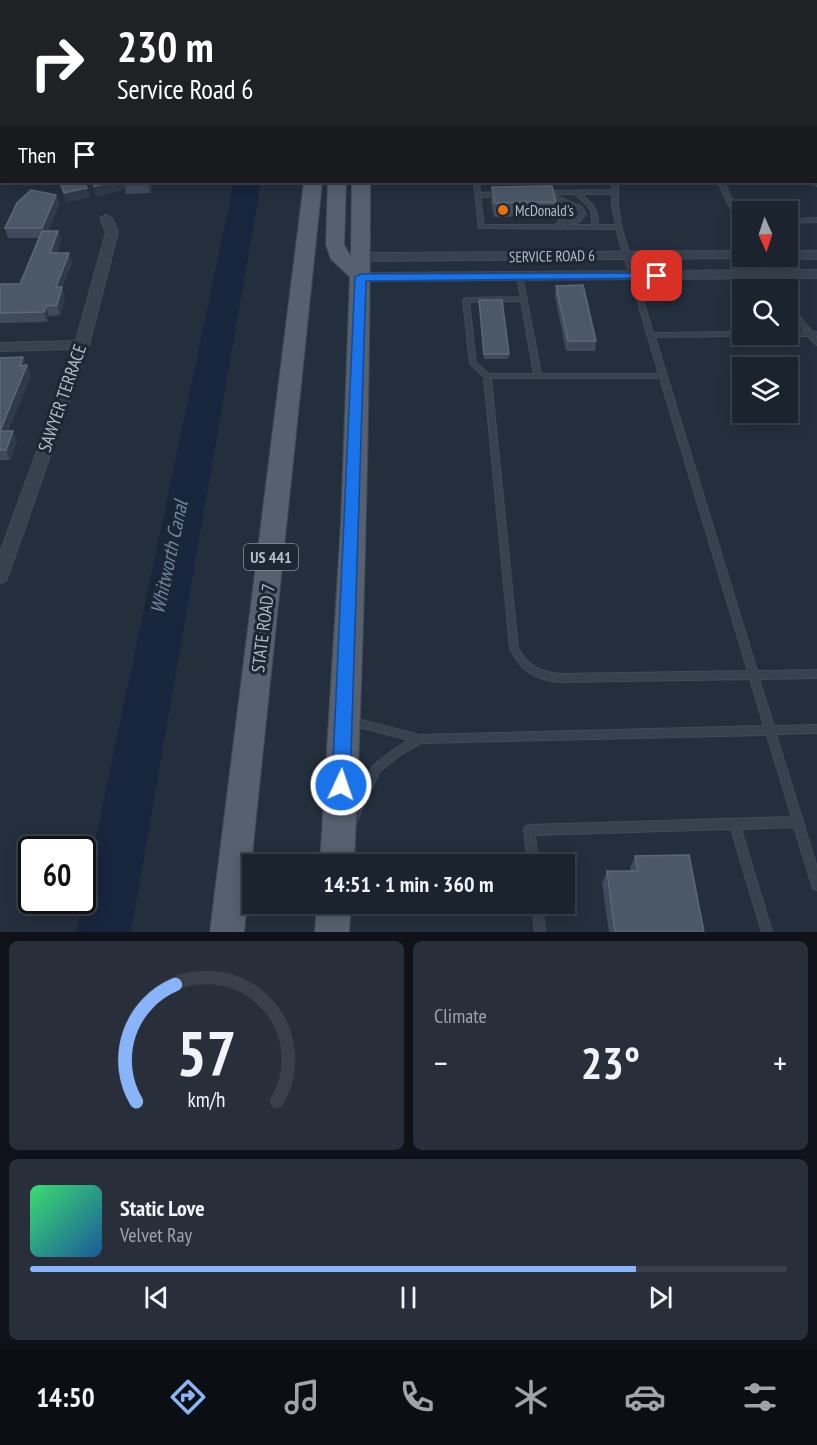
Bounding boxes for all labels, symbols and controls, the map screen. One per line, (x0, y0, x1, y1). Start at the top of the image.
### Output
text: 230 m (117, 19, 214, 74)
icon: right (18, 24, 96, 102)
text: Service Road 6 (117, 72, 253, 106)
icon: arrive (68, 138, 101, 171)
text: Then (18, 141, 56, 169)
place label: McDonald's (515, 201, 574, 220)
north arrow (732, 201, 798, 267)
map controls (732, 201, 798, 423)
marker: McDonald's (496, 203, 510, 217)
street label: SERVICE ROAD 6 (509, 246, 595, 266)
pin (631, 250, 682, 301)
icon: arrive (640, 259, 673, 292)
button: search (732, 279, 798, 345)
street label: SAWYER TERRACE (33, 341, 91, 455)
button: layers (732, 357, 798, 423)
water label: Whitworth Canal (144, 496, 194, 616)
road number: US 441 (244, 544, 298, 570)
street label: STATE ROAD 7 (246, 582, 280, 674)
position arrow (309, 753, 373, 817)
speed limit sign: 60 (18, 836, 96, 914)
text: 14:51 · 1 min · 360 m (323, 870, 494, 898)
text: Climate (434, 1003, 487, 1029)
text: 57 (177, 1012, 236, 1093)
text: 23° (581, 1033, 640, 1091)
text: − (434, 1041, 448, 1084)
text: + (773, 1041, 787, 1084)
text: km/h (187, 1086, 226, 1114)
text: Static Love (120, 1194, 205, 1222)
text: Velvet Ray (120, 1222, 192, 1248)
icon: previous (140, 1281, 173, 1314)
icon: pause (392, 1281, 425, 1314)
icon: next (644, 1281, 677, 1314)
icon: directions (167, 1376, 209, 1418)
icon: music (281, 1376, 323, 1418)
icon: phone (396, 1376, 438, 1418)
icon: climate (510, 1376, 552, 1418)
icon: car (624, 1376, 666, 1418)
icon: filters (739, 1376, 781, 1418)
text: 14:50 (36, 1380, 95, 1414)

